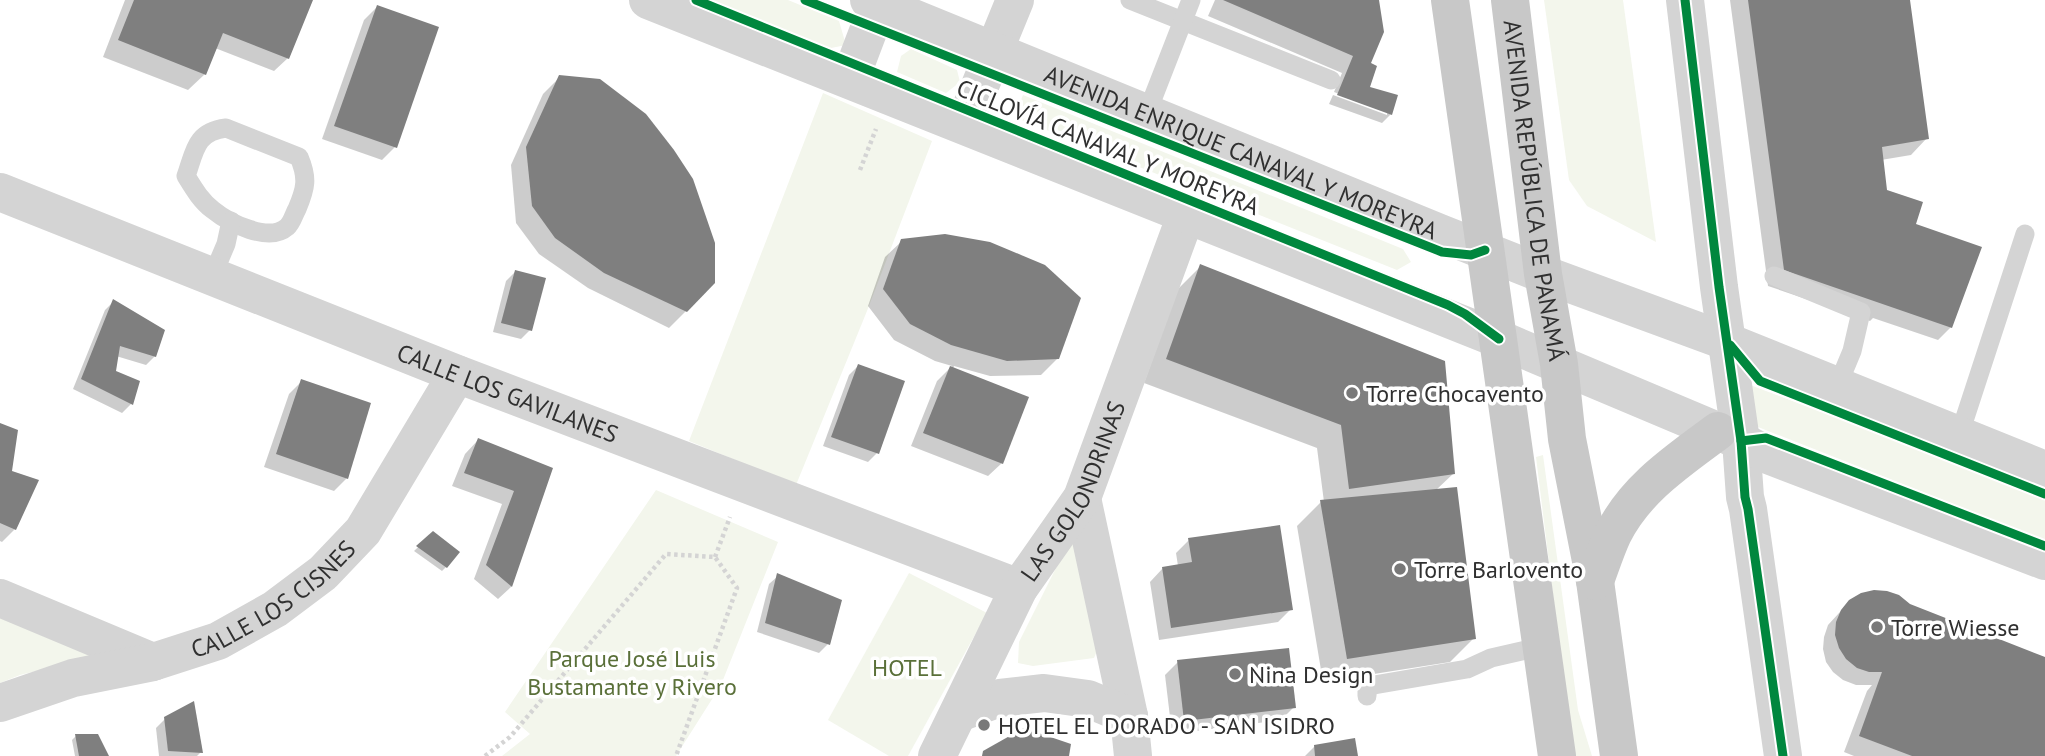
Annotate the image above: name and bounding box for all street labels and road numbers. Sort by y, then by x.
street label: AVENIDA REPÚBLICA DE PANAMÁ [1497,18,1574,363]
street label: AVENIDA ENRIQUE CANAVAL Y MOREYRA [1040,58,1442,246]
street label: CICLOVÍA CANAVAL Y MOREYRA [952,72,1264,222]
street label: CALLE LOS GAVILANES [393,336,623,449]
street label: LAS GOLONDRINAS [1013,397,1132,587]
street label: CALLE LOS CISNES [187,533,362,664]

